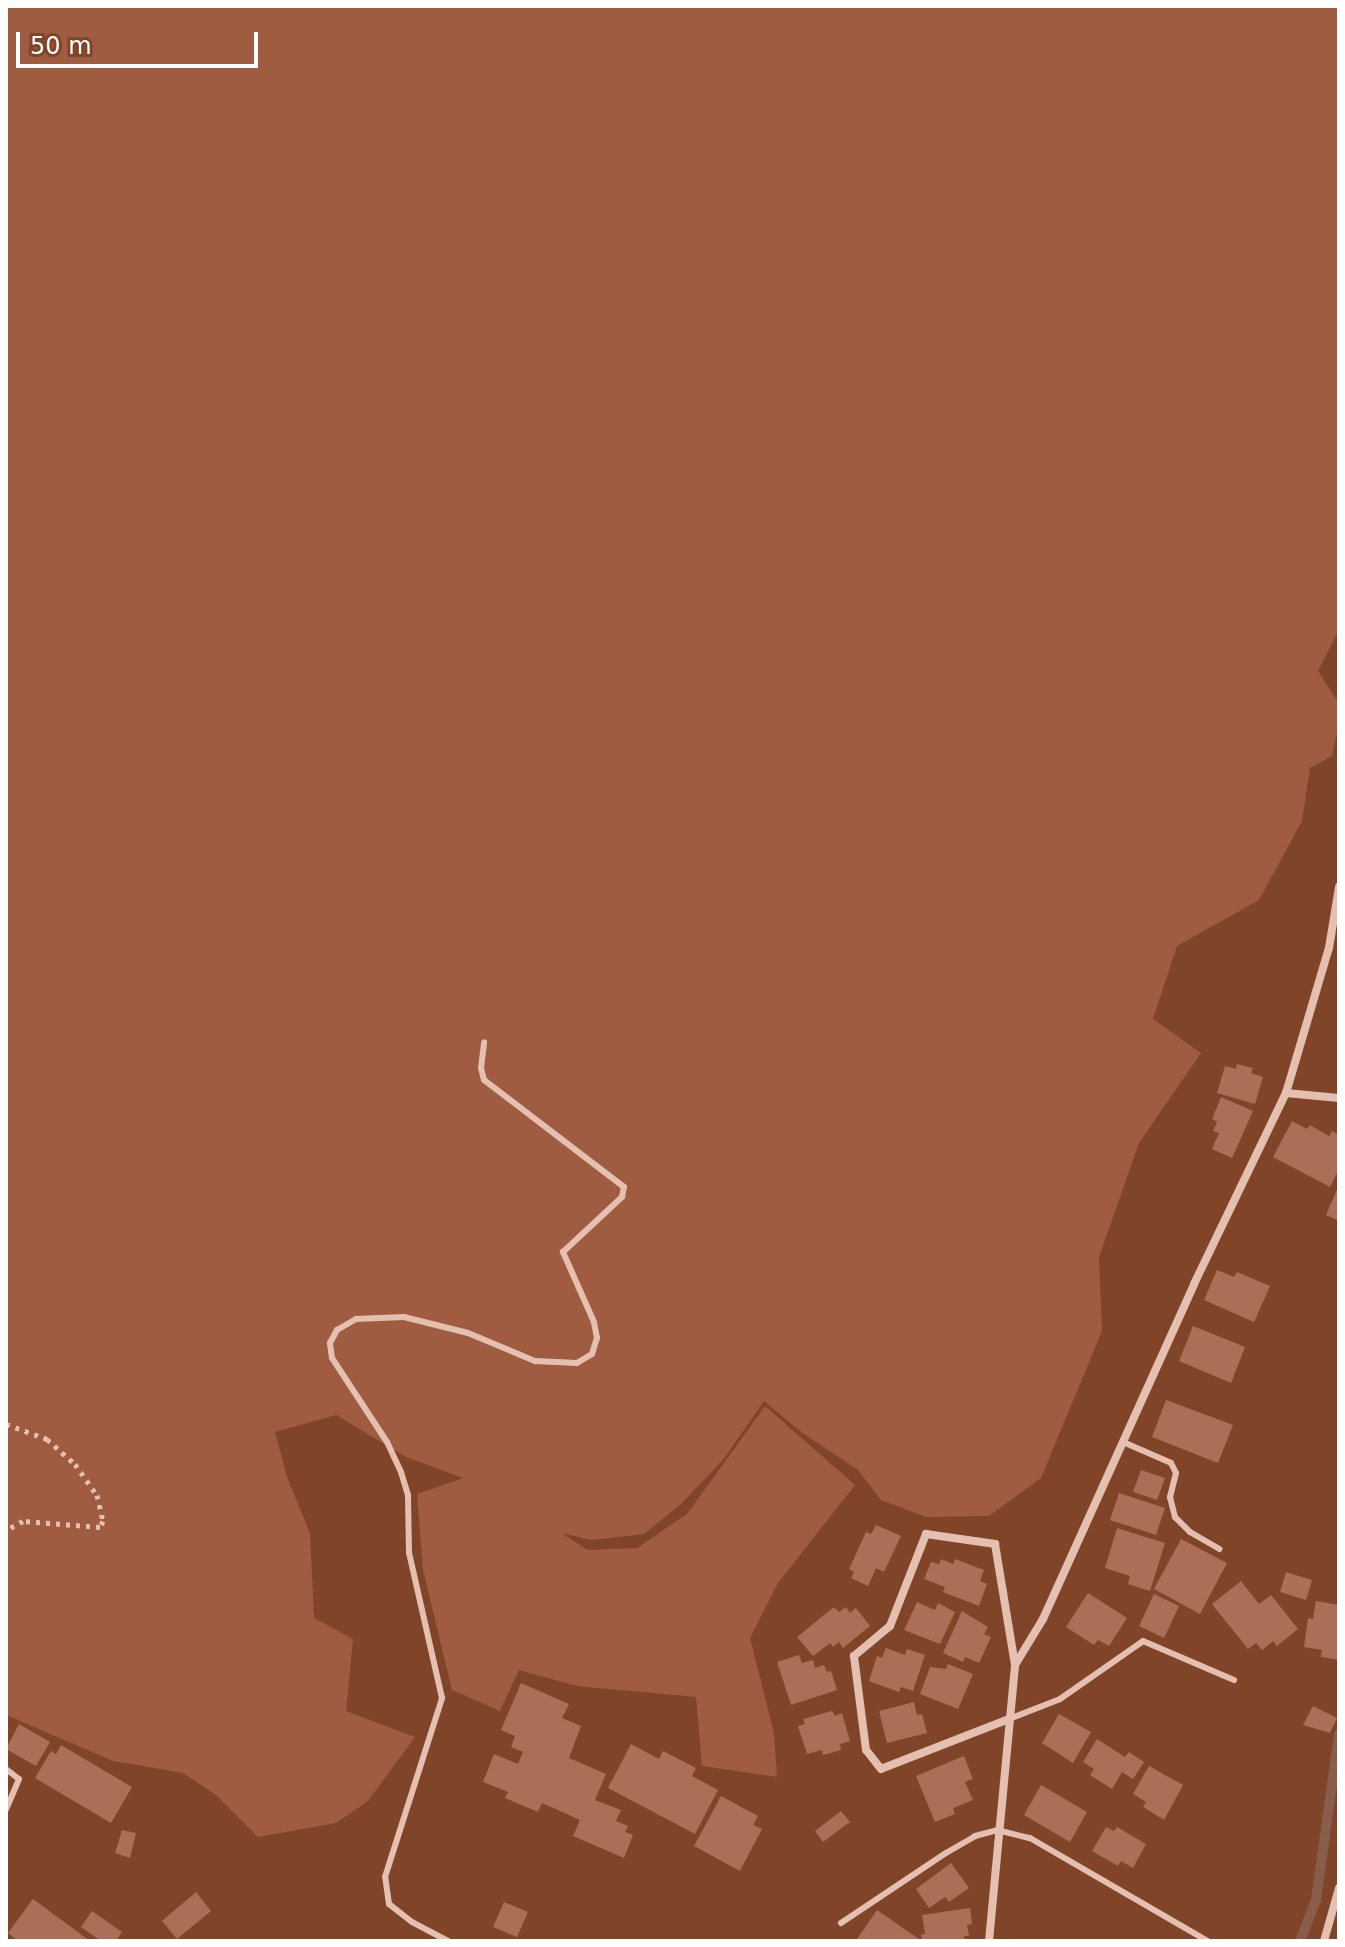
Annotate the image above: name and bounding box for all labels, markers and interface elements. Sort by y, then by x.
scale bar [20,16,262,66]
text: 50 m [30,32,92,60]

